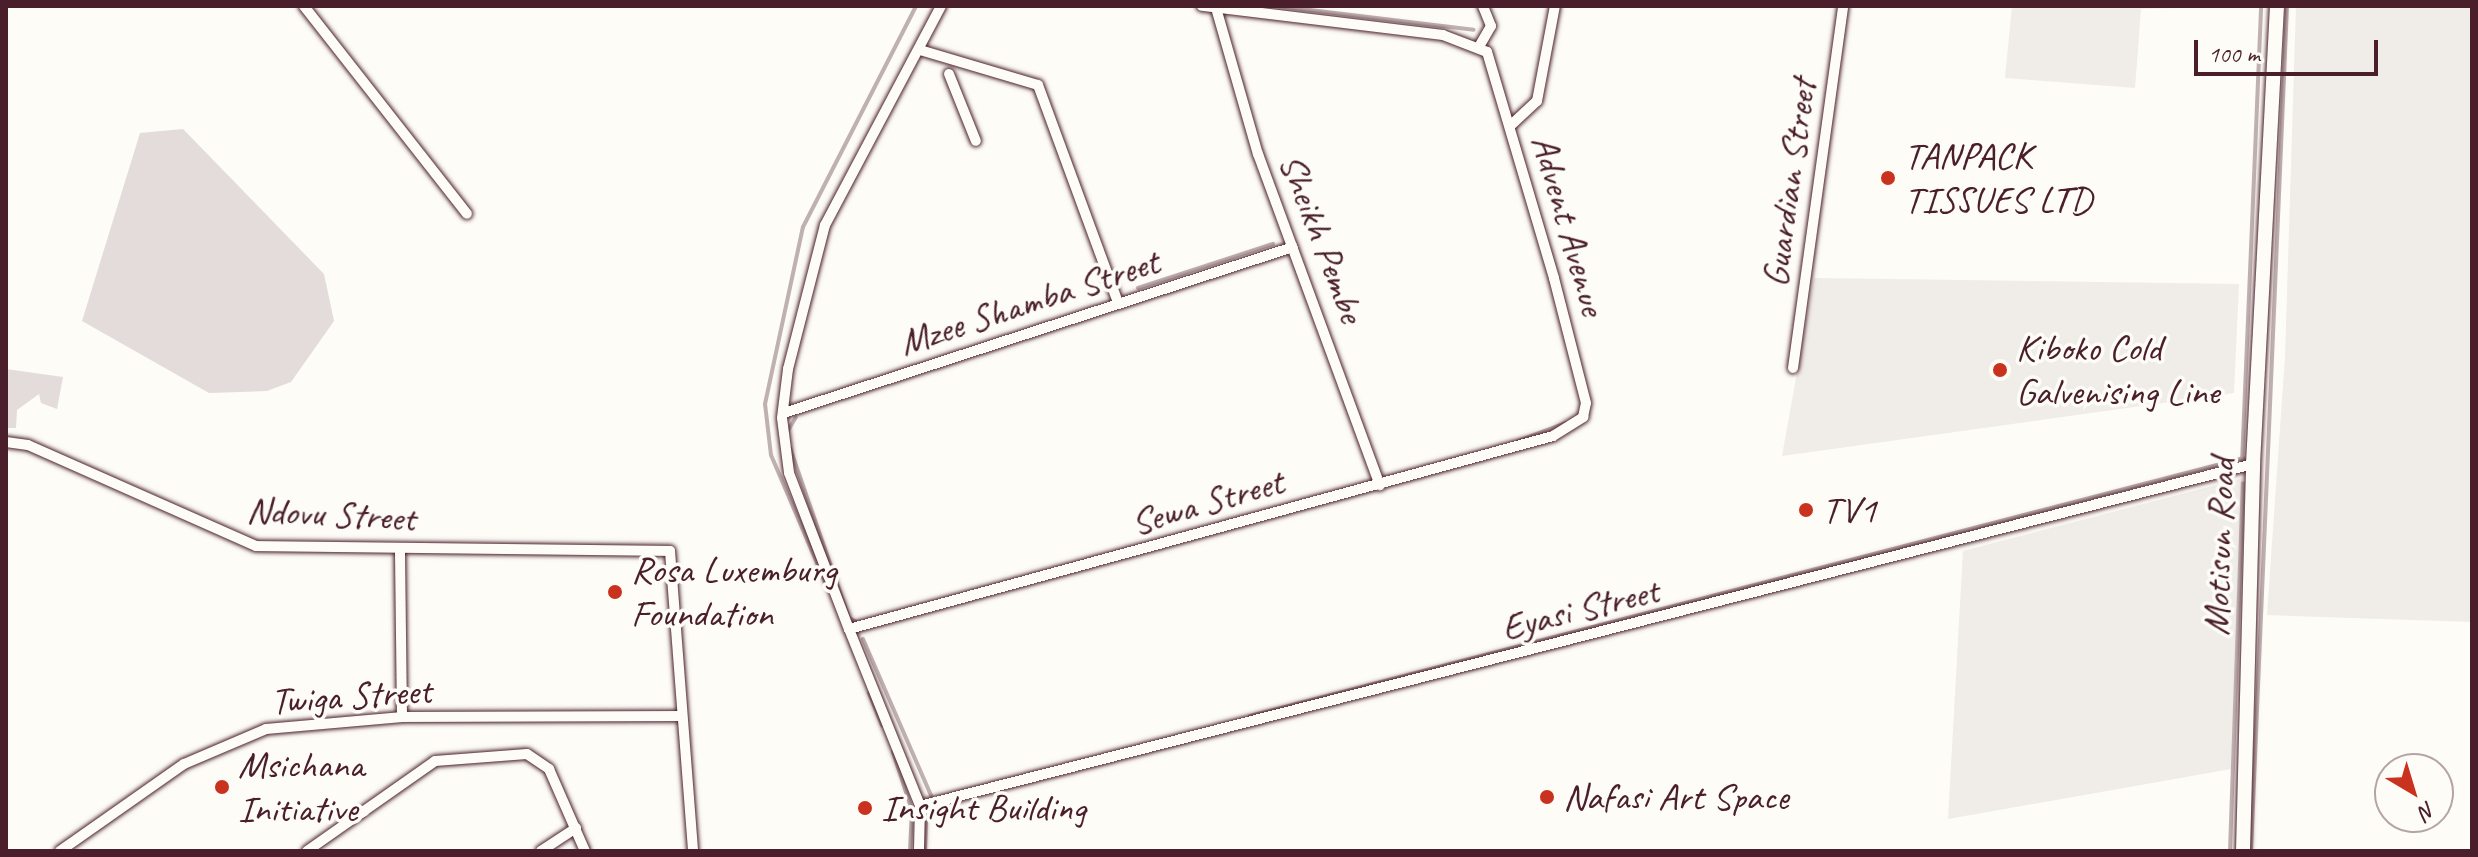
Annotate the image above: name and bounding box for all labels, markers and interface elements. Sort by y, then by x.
scale bar [2198,24,2382,74]
text: 100 m [2208,39,2260,69]
street label: Guardian Street [1752,76,1826,290]
street label: Advent Avenue [1522,130,1616,320]
place label: TANPACK TISSUES LTD [1904,133,2092,222]
street label: Sheikh Pembe [1269,148,1375,328]
marker: TANPACK TISSUES LTD [1879,169,1897,187]
street label: Mzee Shamba Street [892,238,1166,366]
place label: Kiboko Cold Galvenising Line [2016,325,2220,414]
marker: Kiboko Cold Galvenising Line [1991,361,2009,379]
street label: Sewa Street [1125,458,1289,546]
street label: Motisun Road [2193,458,2245,636]
street label: Ndovu Street [245,487,417,541]
place label: TV1 [1822,487,1876,533]
marker: TV1 [1797,501,1815,519]
place label: Rosa Luxemburg Foundation [631,547,837,636]
street label: Eyasi Street [1496,567,1664,651]
marker: Rosa Luxemburg Foundation [606,583,624,601]
street label: Twiga Street [269,668,433,724]
place label: Msichana Initiative [238,742,364,832]
north arrow [2374,753,2454,833]
place label: Nafasi Art Space [1563,774,1787,820]
marker: Msichana Initiative [213,778,231,796]
place label: Insight Building [881,785,1086,831]
marker: Nafasi Art Space [1538,788,1556,806]
text: N [2414,795,2442,826]
marker: Insight Building [856,799,874,817]

